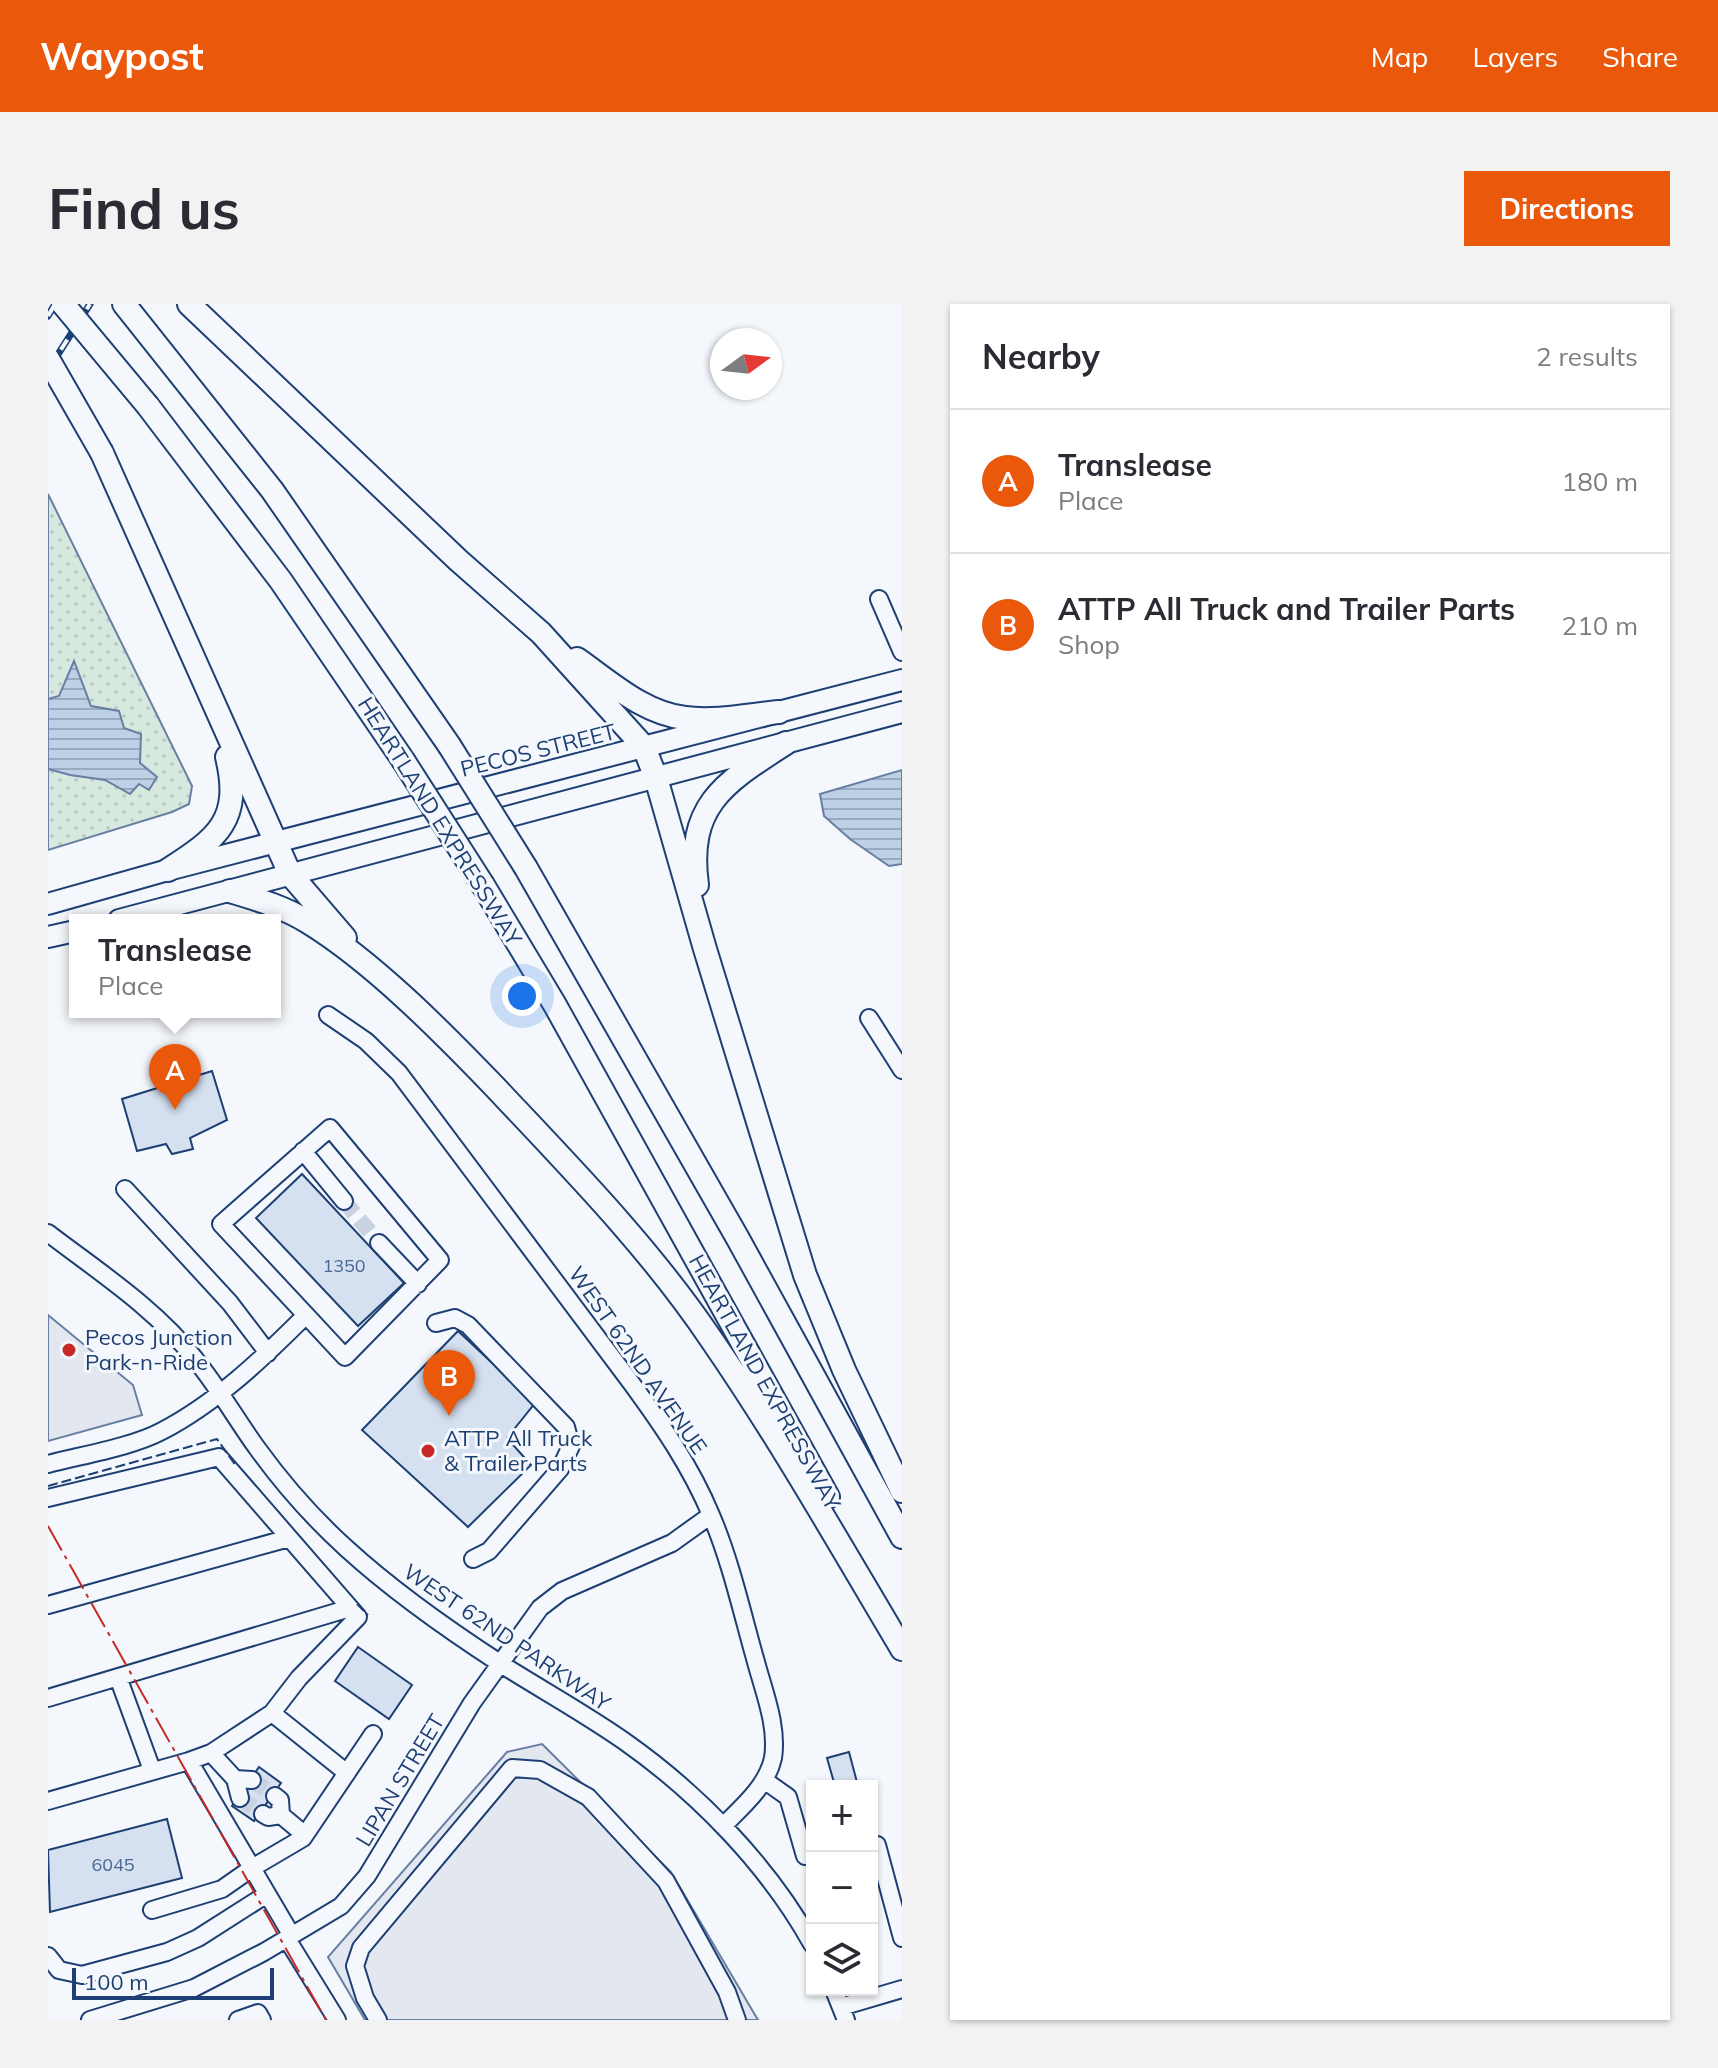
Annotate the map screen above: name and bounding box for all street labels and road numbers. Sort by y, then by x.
street label: HEARTLAND EXPRESSWAY [352,691,529,951]
street label: PECOS STREET [457,717,619,783]
street label: HEARTLAND EXPRESSWAY [683,1249,847,1515]
street label: WEST 62ND AVENUE [562,1261,714,1459]
street label: WEST 62ND PARKWAY [398,1557,616,1717]
street label: LIPAN STREET [349,1709,451,1851]

